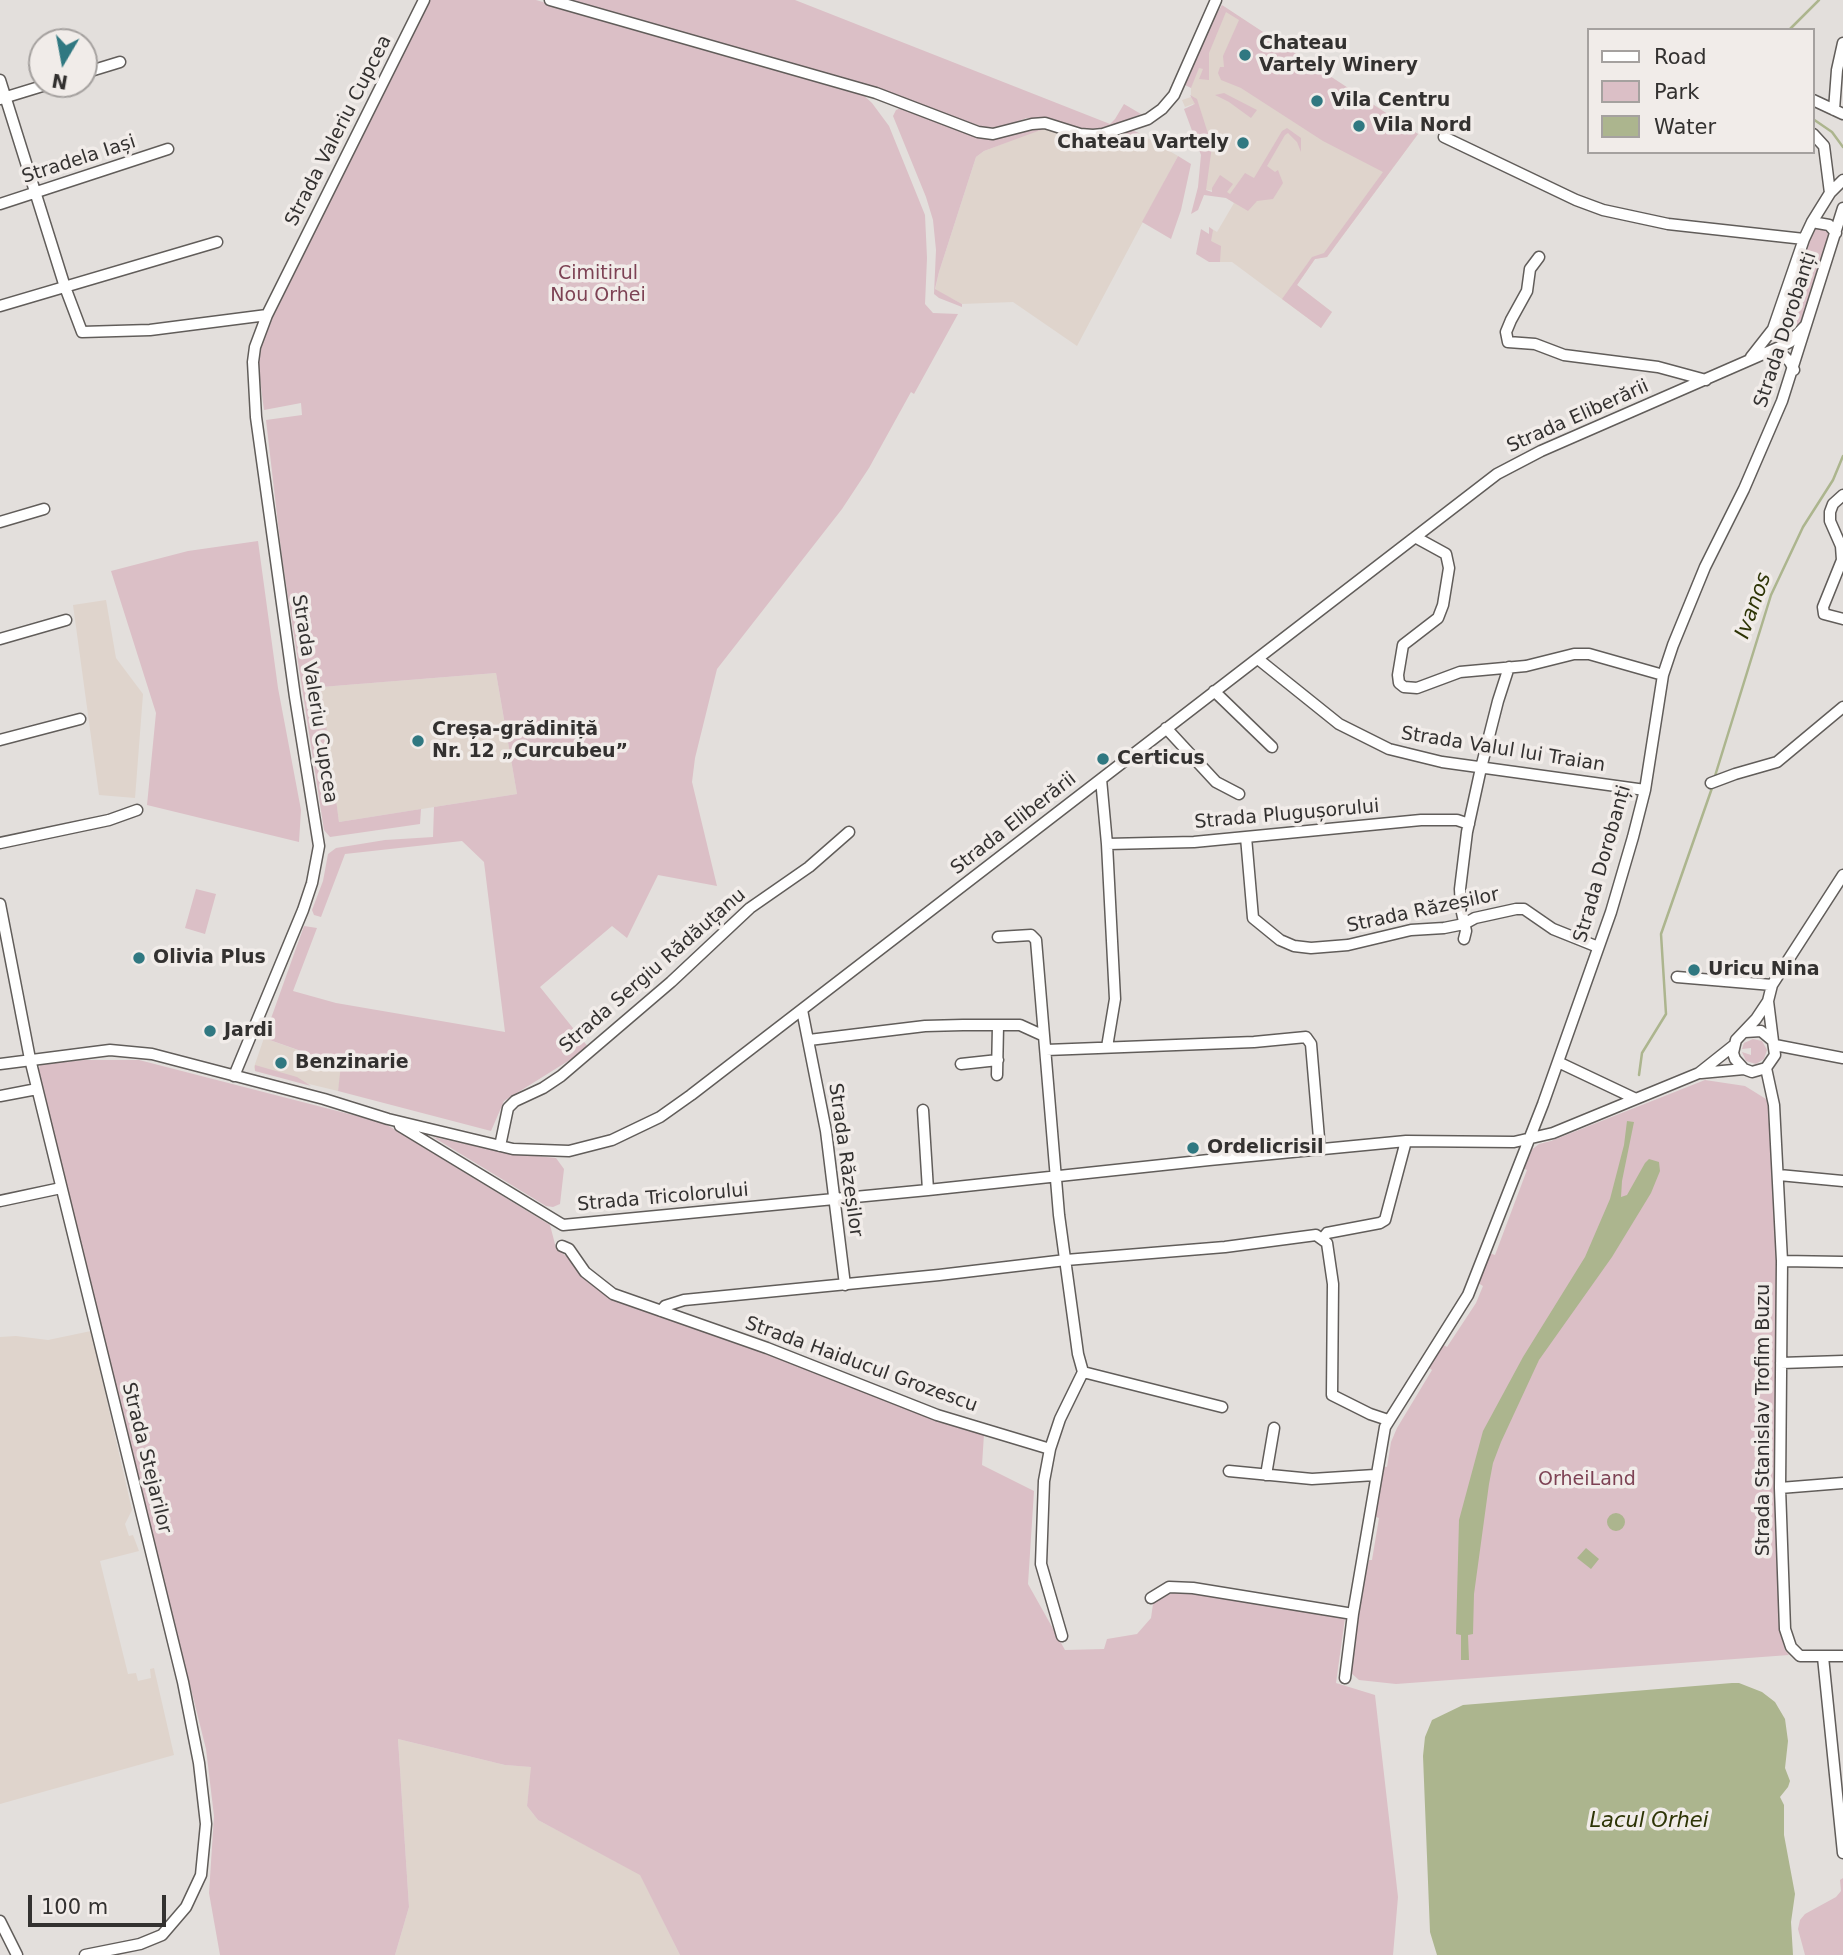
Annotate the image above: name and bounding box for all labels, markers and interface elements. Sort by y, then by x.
north arrow [28,28,98,98]
legend [1588,28,1815,154]
street label: Strada Valeriu Cupcea [281,32,397,230]
place label: Chateau Vartely Winery [1259,33,1418,77]
text: Road [1654,45,1707,69]
marker: Chateau Vartely Winery [1237,47,1253,63]
text: N [50,69,69,94]
text: Park [1654,80,1699,104]
place label: Vila Centru [1331,90,1450,112]
marker: Vila Centru [1309,93,1325,109]
place label: Vila Nord [1373,115,1472,137]
text: Water [1654,115,1716,139]
marker: Vila Nord [1351,118,1367,134]
street label: Stradela Iași [19,131,139,189]
place label: Chateau Vartely [1057,132,1229,154]
marker: Chateau Vartely [1235,135,1251,151]
street label: Strada Dorobanți [1750,249,1822,411]
park label: Cimitirul Nou Orhei [550,263,646,307]
street label: Strada Eliberării [1504,376,1652,458]
water label: Ivanos [1730,569,1778,643]
street label: Strada Valeriu Cupcea [286,593,342,805]
place label: Creșa-grădiniță Nr. 12 „Curcubeu” [432,719,628,763]
street label: Strada Valul lui Traian [1399,723,1607,777]
marker: Creșa-grădiniță Nr. 12 „Curcubeu” [410,733,426,749]
place label: Certicus [1117,748,1205,770]
marker: Certicus [1095,751,1111,767]
street label: Strada Eliberării [947,768,1081,880]
street label: Strada Dorobanți [1570,783,1636,945]
street label: Strada Plugușorului [1194,796,1380,834]
street label: Strada Sergiu Rădăuțanu [555,884,751,1058]
street label: Strada Răzeșilor [1345,884,1501,938]
place label: Olivia Plus [153,947,266,969]
marker: Olivia Plus [131,950,147,966]
place label: Uricu Nina [1708,959,1819,981]
marker: Uricu Nina [1686,962,1702,978]
place label: Jardi [224,1020,273,1042]
marker: Jardi [202,1023,218,1039]
place label: Benzinarie [295,1052,409,1074]
marker: Benzinarie [273,1055,289,1071]
street label: Strada Răzeșilor [823,1082,867,1238]
place label: Ordelicrisil [1207,1137,1324,1159]
marker: Ordelicrisil [1185,1140,1201,1156]
street label: Strada Tricolorului [576,1179,750,1217]
street label: Strada Stanislav Trofim Buzu [1753,1284,1775,1556]
street label: Strada Haiducul Grozescu [742,1312,980,1418]
street label: Strada Stejarilor [116,1380,176,1536]
park label: OrheiLand [1538,1469,1636,1491]
water label: Lacul Orhei [1589,1809,1709,1835]
scale bar [32,1882,170,1926]
text: 100 m [41,1895,108,1919]

